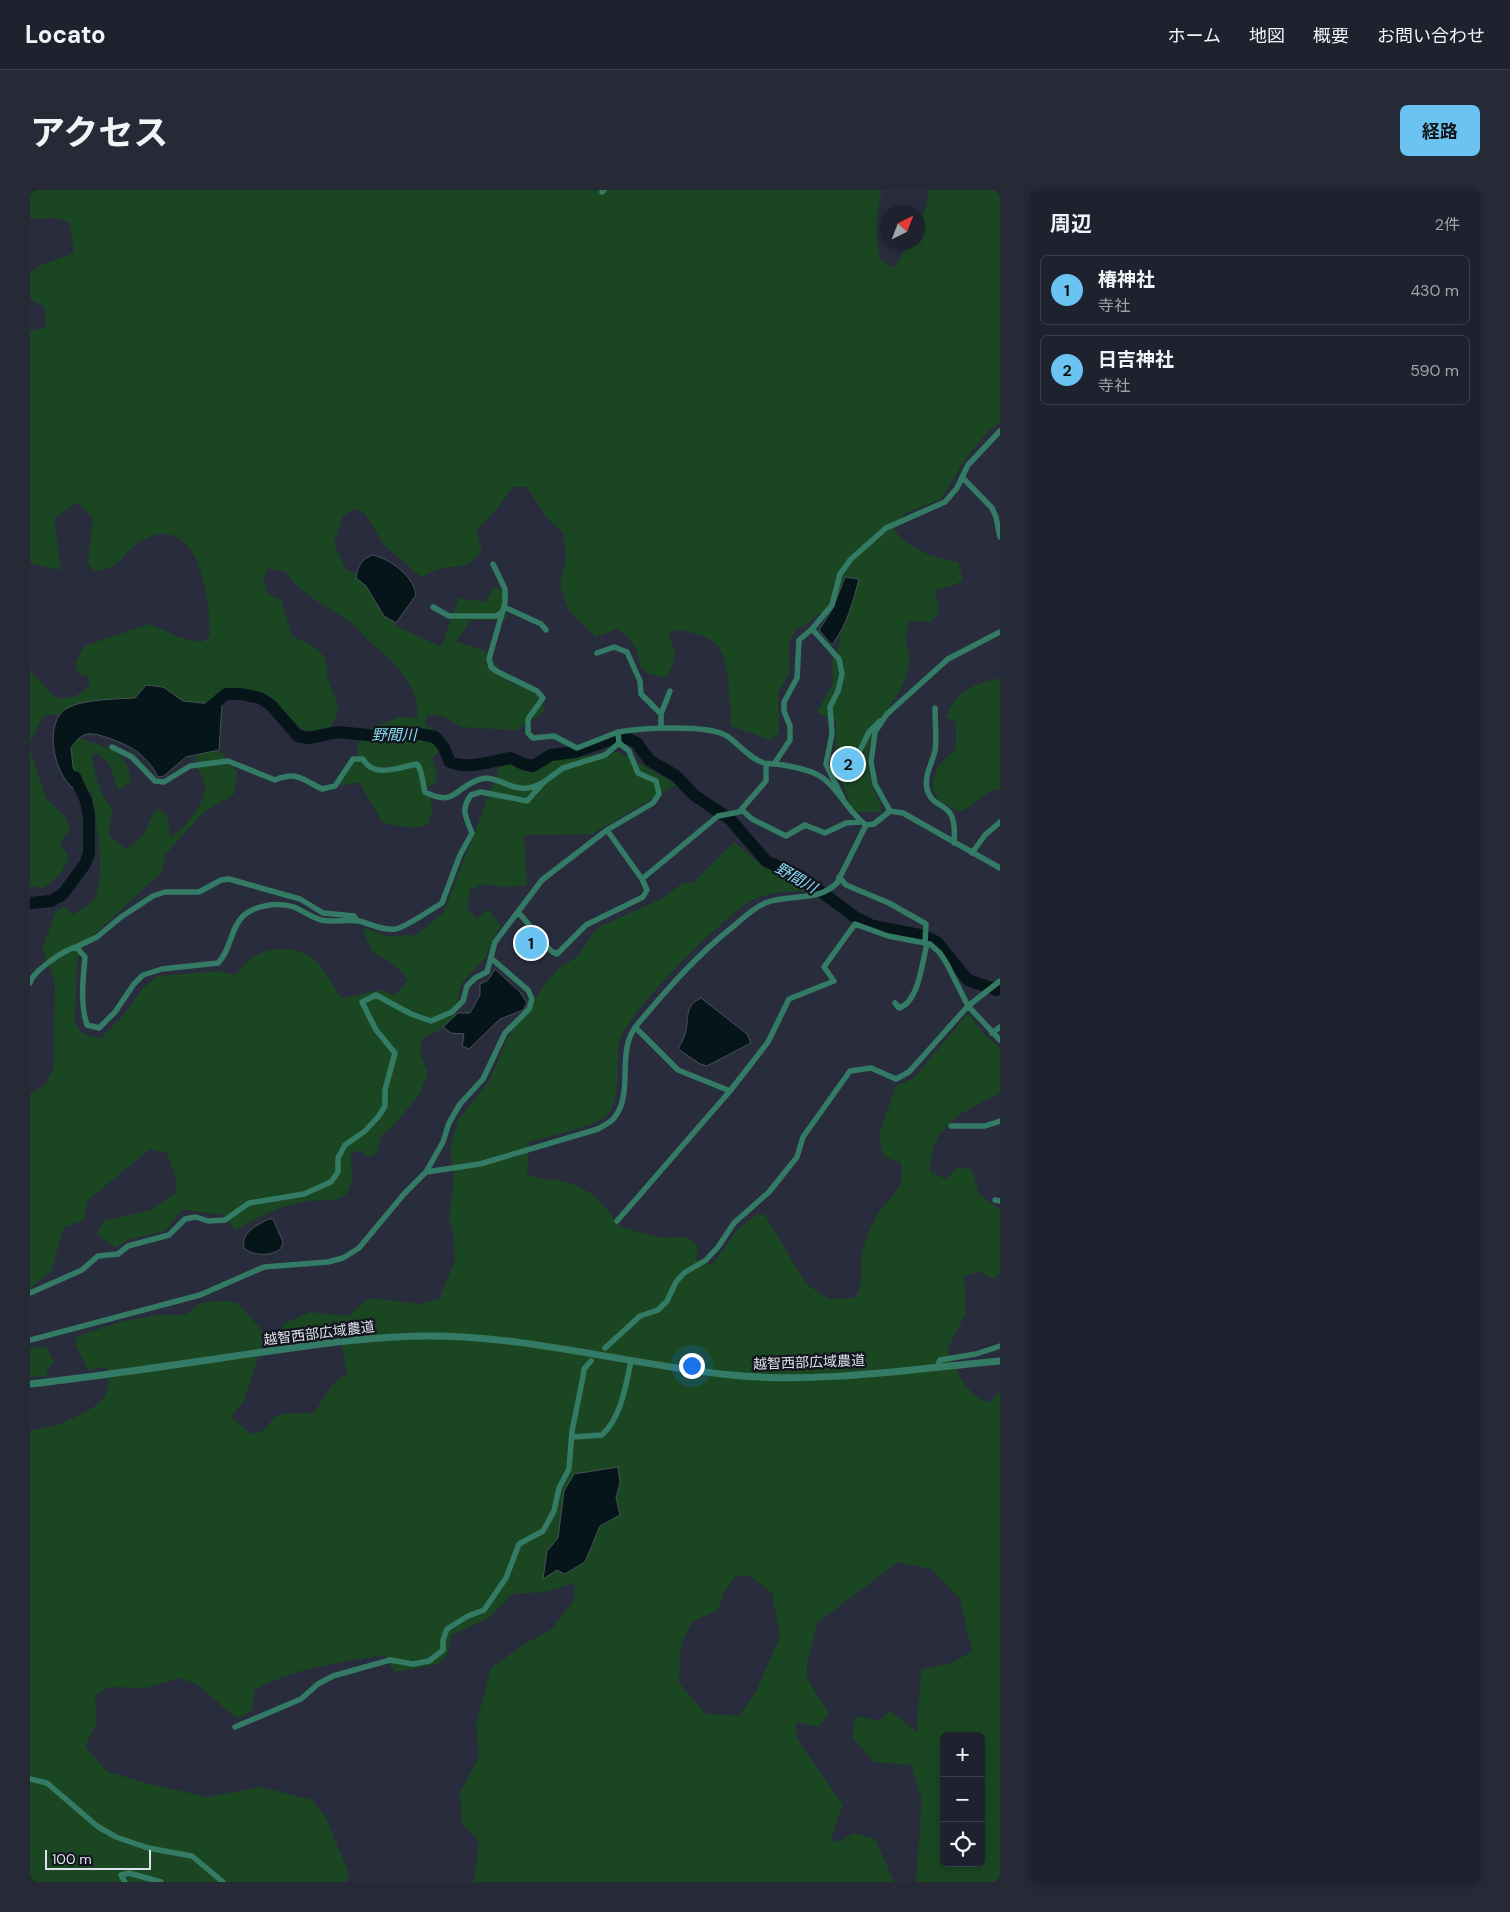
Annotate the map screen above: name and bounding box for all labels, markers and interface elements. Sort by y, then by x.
text: Locato [25,19,106,50]
text: ホーム [1168,24,1221,48]
text: 地図 [1249,24,1285,48]
text: 概要 [1313,24,1349,48]
text: お問い合わせ [1377,24,1485,48]
button: 経路 [1400,105,1480,156]
text: アクセス [30,110,168,156]
north arrow [880,205,925,250]
text: 周辺 [1050,210,1092,238]
text: 2件 [1435,214,1460,235]
text: 椿神社 [1098,267,1155,292]
text: 1 [1064,280,1070,301]
text: 430 m [1410,280,1459,301]
text: 寺社 [1098,295,1130,316]
text: 日吉神社 [1098,347,1174,372]
text: 2 [1062,360,1072,381]
text: 590 m [1410,360,1459,381]
text: 寺社 [1098,375,1130,396]
water label: 野間川 [371,725,418,745]
pin: 2 [832,745,864,783]
water label: 野間川 [772,858,822,899]
pin: 1 [515,924,547,962]
street label: 越智西部広域農道 [262,1317,376,1349]
street label: 越智西部広域農道 [753,1351,865,1373]
your location [679,1353,705,1379]
map controls [940,1732,985,1867]
button: + [940,1732,985,1777]
button: − [940,1777,985,1822]
button: locate [940,1822,985,1867]
scale bar [45,1847,151,1870]
text: 100 m [52,1850,92,1868]

